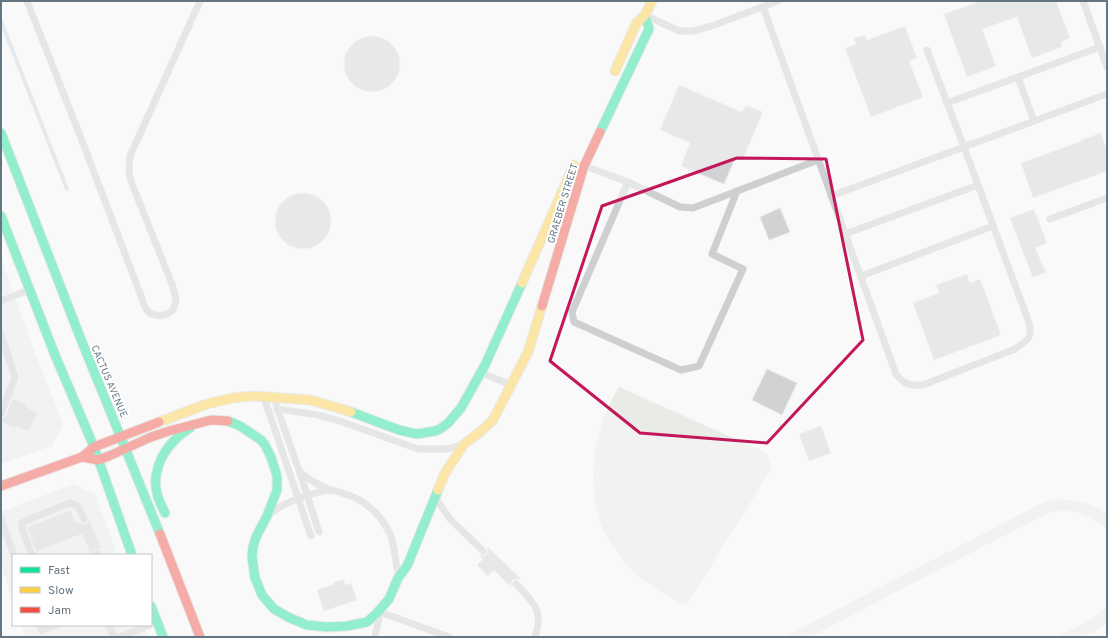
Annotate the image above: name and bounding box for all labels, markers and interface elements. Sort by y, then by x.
street label: GRAEBER STREET [545,162,582,245]
street label: CACTUS AVENUE [87,343,130,420]
legend [12,554,152,626]
text: Fast [48,563,70,579]
text: Slow [48,583,74,599]
text: Jam [48,603,71,619]

